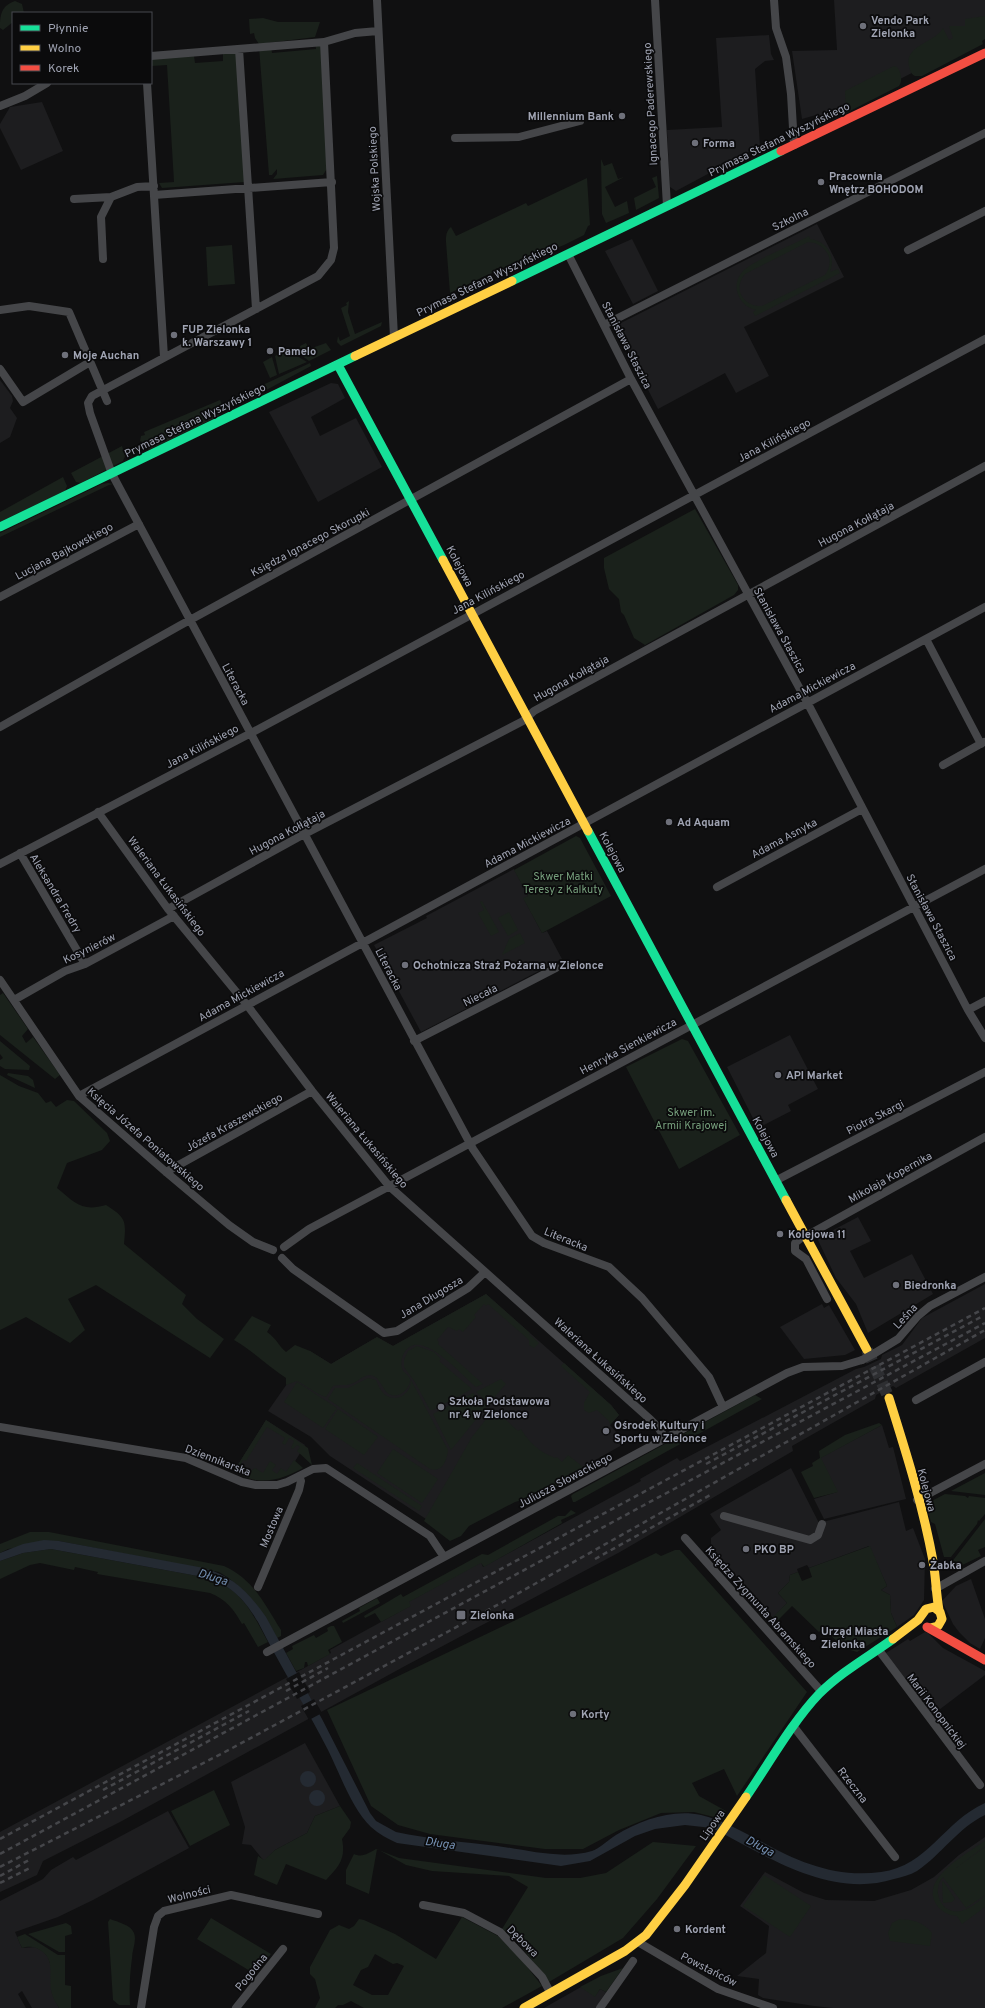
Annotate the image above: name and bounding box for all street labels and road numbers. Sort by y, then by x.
street label: Ignacego Paderewskiego [641,42,661,166]
street label: Prymasa Stefana Wyszyńskiego [706,100,852,180]
street label: Wojska Polskiego [366,126,384,212]
street label: Szkolna [770,205,811,235]
street label: Prymasa Stefana Wyszyńskiego [414,240,560,320]
street label: Stanisława Staszica [598,299,654,392]
street label: Prymasa Stefana Wyszyńskiego [122,381,268,461]
street label: Jana Kilińskiego [736,416,813,466]
street label: Hugona Kołłątaja [816,499,897,551]
street label: Księdza Ignacego Skorupki [249,506,372,580]
street label: Lucjana Bajkowskiego [13,520,116,584]
street label: Kolejowa [443,544,476,589]
street label: Jana Kilińskiego [450,568,527,618]
street label: Stanisława Staszica [750,585,809,676]
street label: Hugona Kołłątaja [531,652,612,705]
street label: Adama Mickiewicza [767,659,858,717]
street label: Literacka [218,661,252,708]
street label: Jana Kilińskiego [164,722,241,772]
street label: Hugona Kołłątaja [247,807,328,859]
street label: Adama Mickiewicza [482,814,573,872]
street label: Adama Asnyka [749,816,820,862]
street label: Kolejowa [596,830,629,875]
street label: Waleriana Łukasińskiego [124,834,208,939]
street label: Aleksandra Fredry [26,851,84,936]
street label: Stanisława Staszica [902,872,960,963]
street label: Kosynierów [61,930,118,968]
street label: Literacka [371,946,405,993]
street label: Adama Mickiewicza [196,966,287,1025]
street label: Niecała [461,981,500,1010]
street label: Henryka Sienkiewicza [578,1015,679,1078]
street label: Księcia Józefa Poniatowskiego [84,1085,207,1195]
street label: Józefa Kraszewskiego [184,1090,285,1155]
street label: Waleriana Łukasińskiego [322,1090,411,1192]
street label: Piotra Skargi [844,1097,907,1138]
street label: Kolejowa [749,1115,782,1160]
street label: Mikołaja Kopernika [846,1149,935,1207]
street label: Literacka [542,1225,590,1255]
street label: Jana Długosza [397,1273,466,1322]
street label: Leśna [891,1301,921,1332]
street label: Waleriana Łukasińskiego [551,1315,650,1407]
street label: Dziennikarska [183,1442,253,1480]
street label: Juliusza Słowackiego [516,1450,615,1512]
street label: Kolejowa [914,1467,939,1514]
street label: Mostowa [257,1504,287,1550]
street label: Księdza Zygmunta Abramskiego [702,1544,819,1671]
street label: Marii Konopnickiej [903,1671,969,1752]
street label: Rzeczna [834,1765,871,1807]
street label: Lipowa [697,1807,729,1844]
street label: Wolności [166,1883,212,1907]
street label: Dębowa [503,1923,541,1961]
street label: Powstańców [678,1950,739,1990]
street label: Pogodna [233,1951,271,1994]

